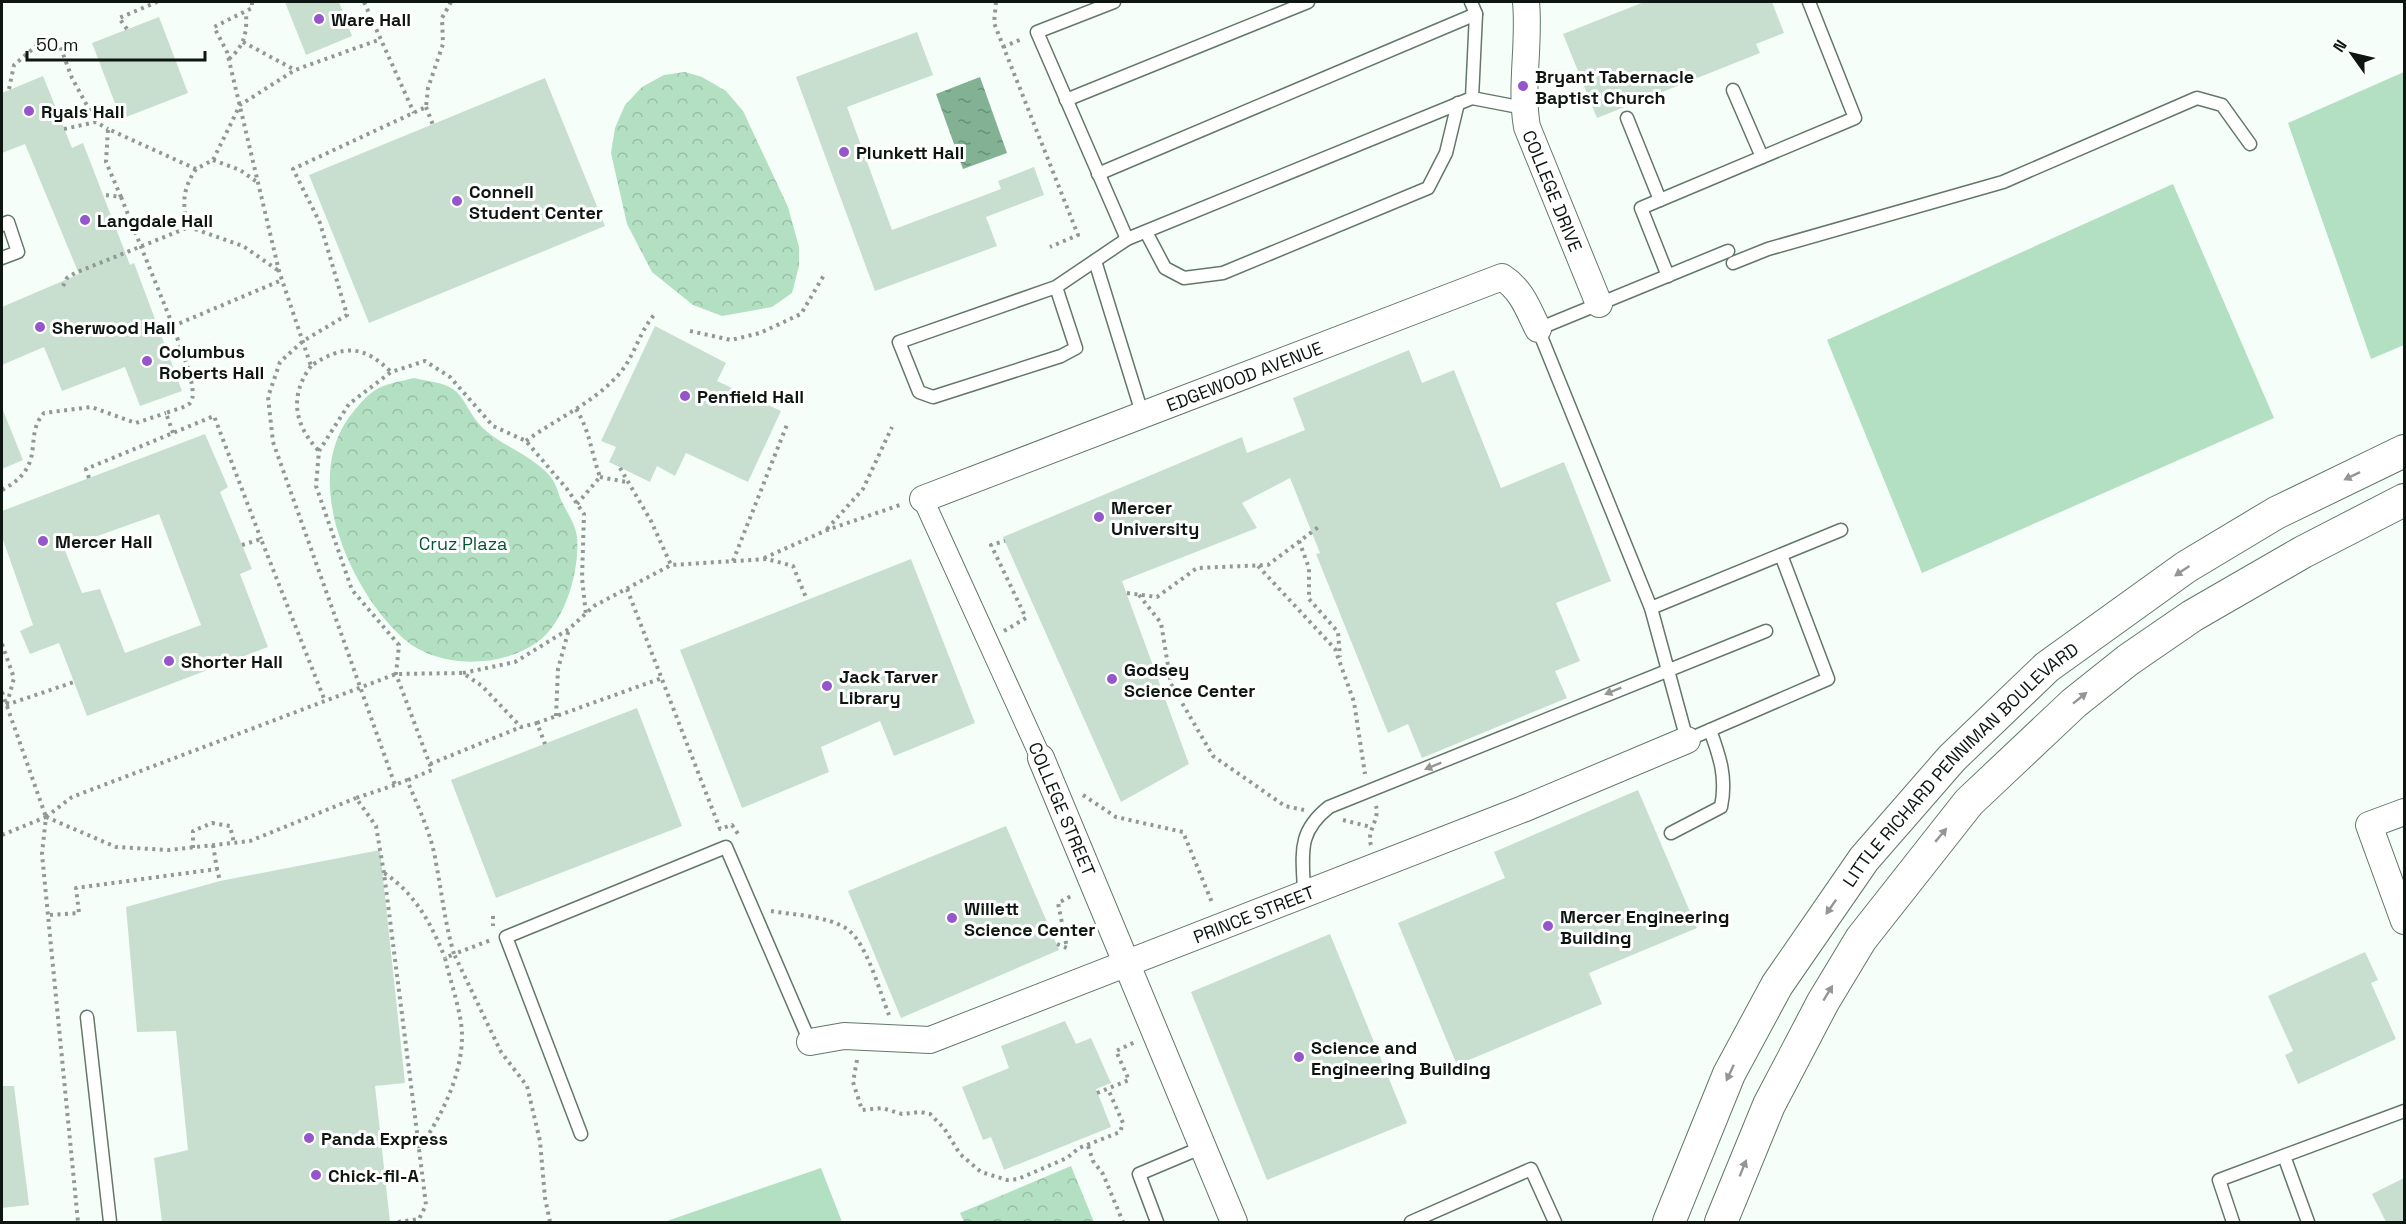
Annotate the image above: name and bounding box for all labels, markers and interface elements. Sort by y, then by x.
place label: Ware Hall [331,8,411,31]
marker: Ware Hall [312,12,326,26]
scale bar [27,24,206,62]
north arrow [2322,24,2382,84]
text: 50 m [36,33,78,56]
text: N [2328,36,2352,56]
place label: Bryant Tabernacle Baptist Church [1535,65,1694,109]
marker: Bryant Tabernacle Baptist Church [1516,79,1530,93]
place label: Ryals Hall [41,100,124,123]
marker: Ryals Hall [22,104,36,118]
street label: COLLEGE DRIVE [1518,127,1588,255]
place label: Plunkett Hall [856,141,964,164]
marker: Plunkett Hall [837,145,851,159]
place label: Connell Student Center [469,180,603,224]
marker: Connell Student Center [450,194,464,208]
place label: Langdale Hall [97,209,213,232]
marker: Langdale Hall [78,213,92,227]
place label: Sherwood Hall [52,316,175,339]
marker: Sherwood Hall [33,320,47,334]
street label: EDGEWOOD AVENUE [1163,335,1326,416]
place label: Columbus Roberts Hall [159,340,264,384]
marker: Columbus Roberts Hall [140,354,154,368]
place label: Penfield Hall [697,385,804,408]
marker: Penfield Hall [678,389,692,403]
one-way arrow [2343,471,2361,481]
place label: Mercer University [1111,496,1199,540]
marker: Mercer University [1092,510,1106,524]
place label: Mercer Hall [55,530,153,553]
park label: Cruz Plaza [419,532,507,555]
marker: Mercer Hall [36,534,50,548]
one-way arrow [2173,565,2190,576]
street label: LITTLE RICHARD PENNIMAN BOULEVARD [1837,637,2083,891]
place label: Shorter Hall [181,650,283,673]
marker: Shorter Hall [162,654,176,668]
place label: Godsey Science Center [1124,658,1255,702]
place label: Jack Tarver Library [839,665,938,709]
marker: Godsey Science Center [1105,672,1119,686]
marker: Jack Tarver Library [820,679,834,693]
one-way arrow [1604,686,1622,696]
one-way arrow [2072,692,2088,705]
street label: COLLEGE STREET [1023,739,1101,880]
one-way arrow [1424,762,1442,771]
one-way arrow [1935,827,1948,843]
street label: PRINCE STREET [1190,880,1318,948]
place label: Willett Science Center [964,897,1095,941]
one-way arrow [1825,898,1837,914]
place label: Mercer Engineering Building [1560,905,1729,949]
marker: Willett Science Center [945,911,959,925]
marker: Mercer Engineering Building [1541,919,1555,933]
one-way arrow [1822,985,1833,1001]
place label: Science and Engineering Building [1311,1036,1491,1080]
marker: Science and Engineering Building [1292,1050,1306,1064]
one-way arrow [1725,1064,1735,1082]
place label: Panda Express [321,1127,448,1150]
marker: Panda Express [302,1131,316,1145]
one-way arrow [1738,1159,1748,1177]
place label: Chick-fil-A [328,1164,419,1187]
marker: Chick-fil-A [309,1168,323,1182]

